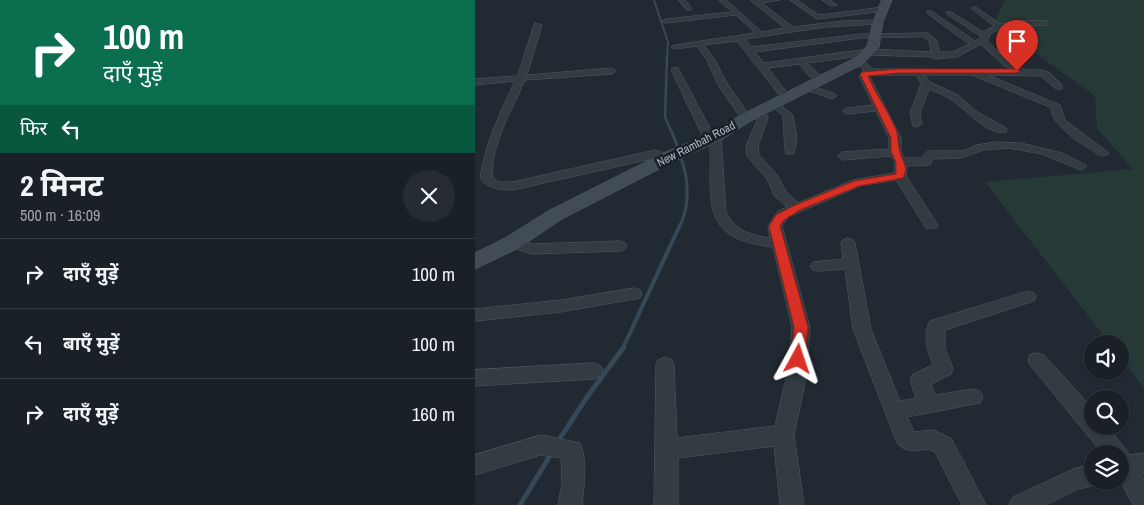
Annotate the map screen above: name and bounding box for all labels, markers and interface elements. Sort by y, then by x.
text: 100 m [103,13,184,60]
icon: right [20,20,85,85]
pin [996,20,1038,71]
icon: arrive [1003,27,1031,55]
text: दाएँ मुड़ें [103,58,163,88]
text: फिर [20,115,47,141]
icon: left [57,115,85,143]
street label: New Rambah Road [654,117,738,171]
text: 2 मिनट [20,165,104,205]
button: close [403,170,455,222]
text: 500 m · 16:09 [20,204,100,226]
icon: right [20,260,48,288]
text: दाएँ मुड़ें [63,260,118,286]
text: 100 m [412,261,455,287]
icon: left [20,330,48,358]
text: बाएँ मुड़ें [63,330,119,356]
text: 100 m [412,331,455,357]
position arrow [771,332,823,384]
map controls [1084,335,1129,490]
button: sound [1084,335,1129,380]
button: search [1084,390,1129,435]
icon: right [20,400,48,428]
text: दाएँ मुड़ें [63,400,118,426]
text: 160 m [412,401,455,427]
button: layers [1084,445,1129,490]

